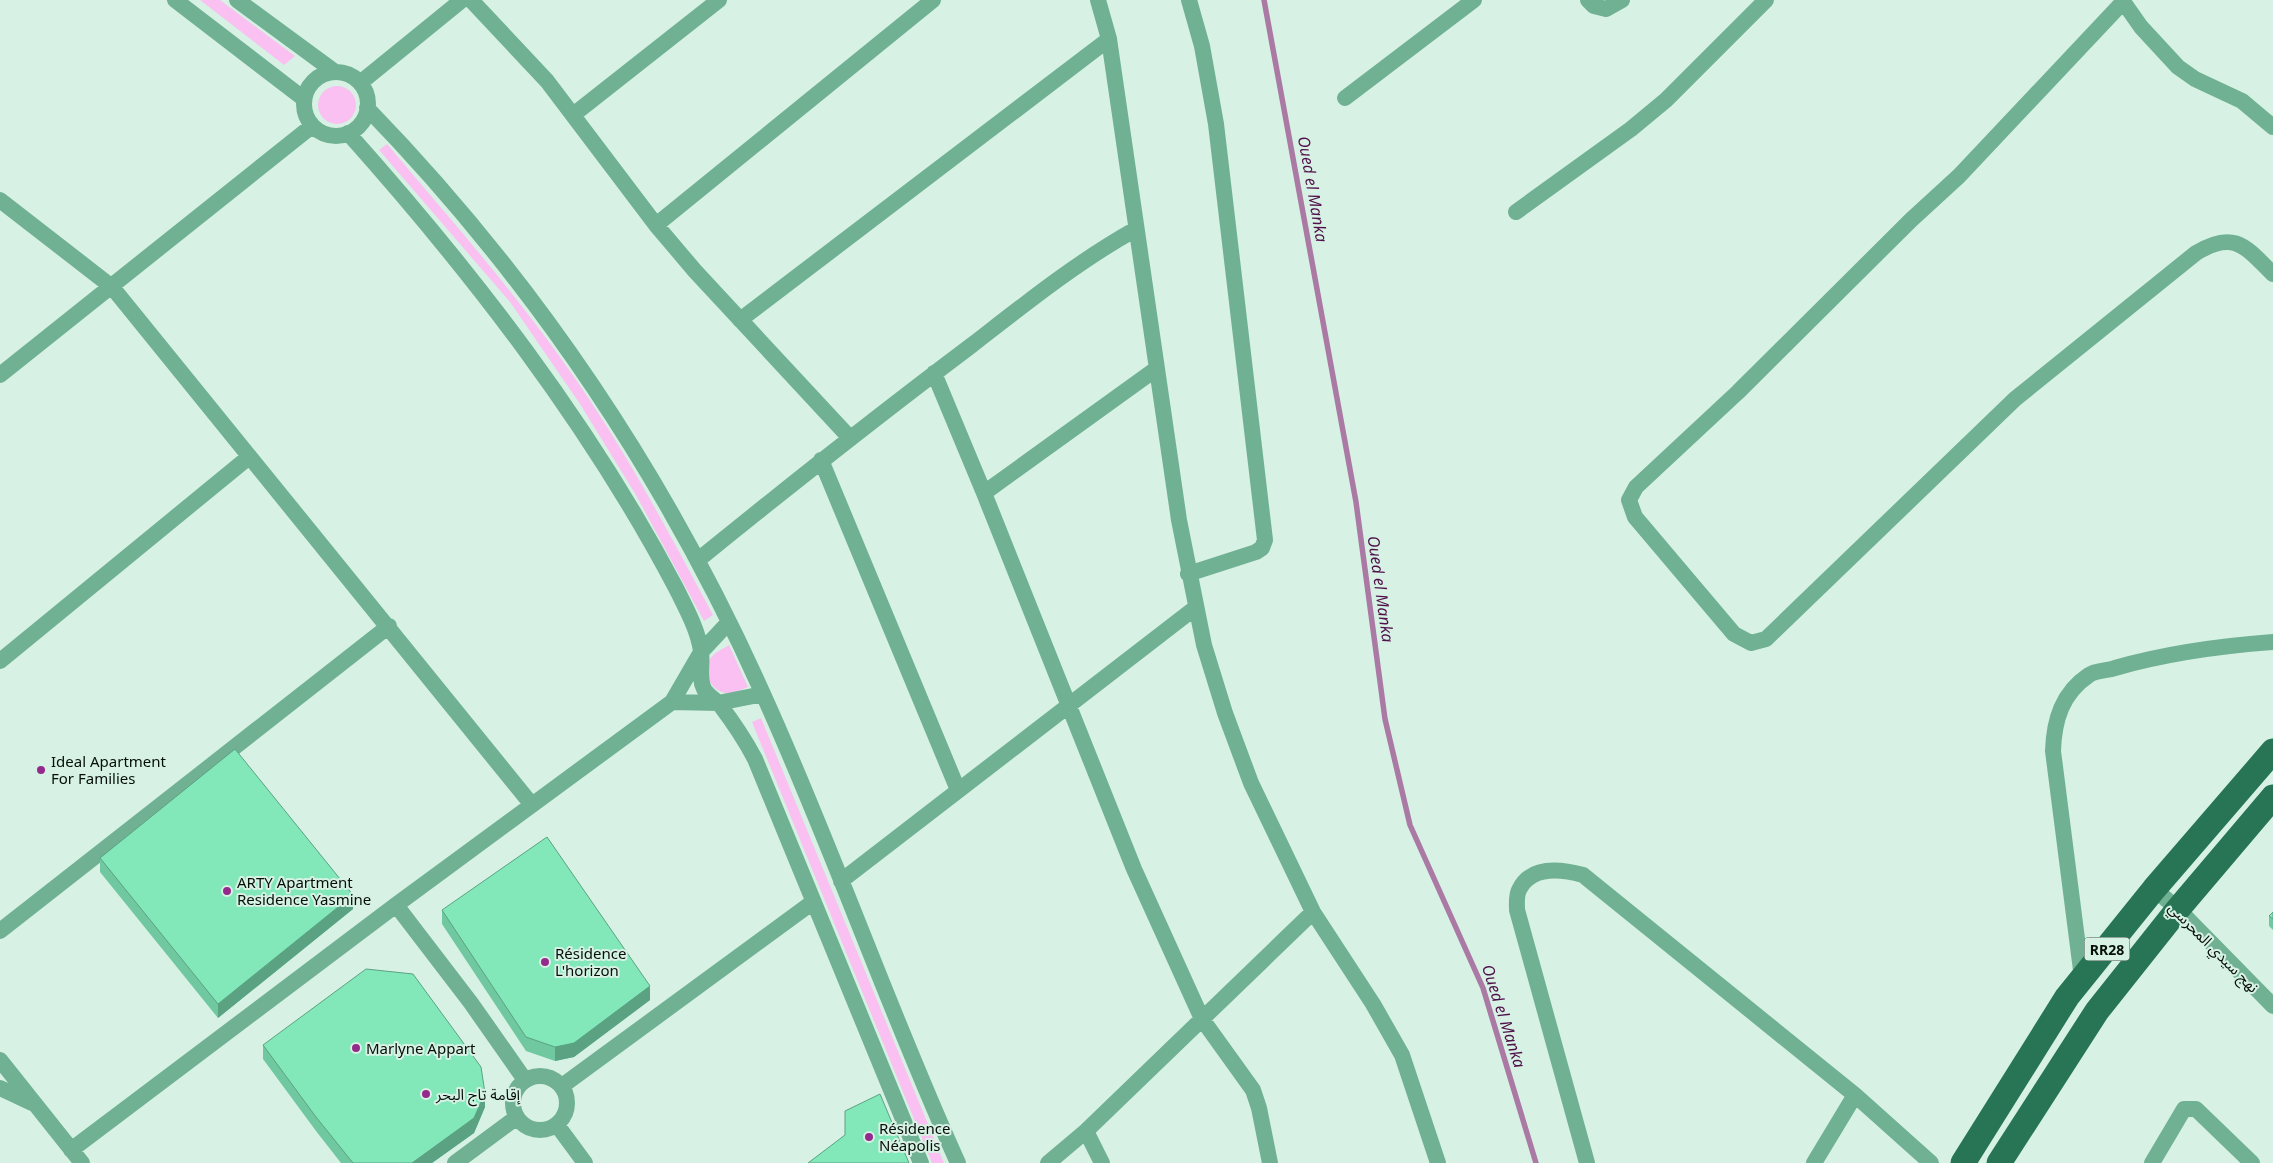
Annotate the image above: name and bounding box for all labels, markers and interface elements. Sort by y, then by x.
water label: Oued el Manka [1293,134,1333,244]
water label: Oued el Manka [1363,534,1399,644]
place label: Ideal Apartment For Families [51,751,167,788]
marker: Ideal Apartment For Families [35,764,47,776]
place label: ARTY Apartment Residence Yasmine [237,872,371,909]
marker: ARTY Apartment Residence Yasmine [221,885,233,897]
street label: نهج سيدي المحرسي [2162,898,2263,999]
road number: RR28 [2084,938,2130,961]
place label: Résidence L'horizon [555,943,626,980]
marker: Résidence L'horizon [539,956,551,968]
water label: Oued el Manka [1477,962,1531,1070]
place label: Marlyne Appart [366,1038,476,1058]
marker: Marlyne Appart [350,1042,362,1054]
place label: إقامة تاج البحر [435,1084,521,1107]
marker: إقامة تاج البحر [420,1088,432,1100]
place label: Résidence Néapolis [879,1118,950,1155]
marker: Résidence Néapolis [863,1131,875,1143]

